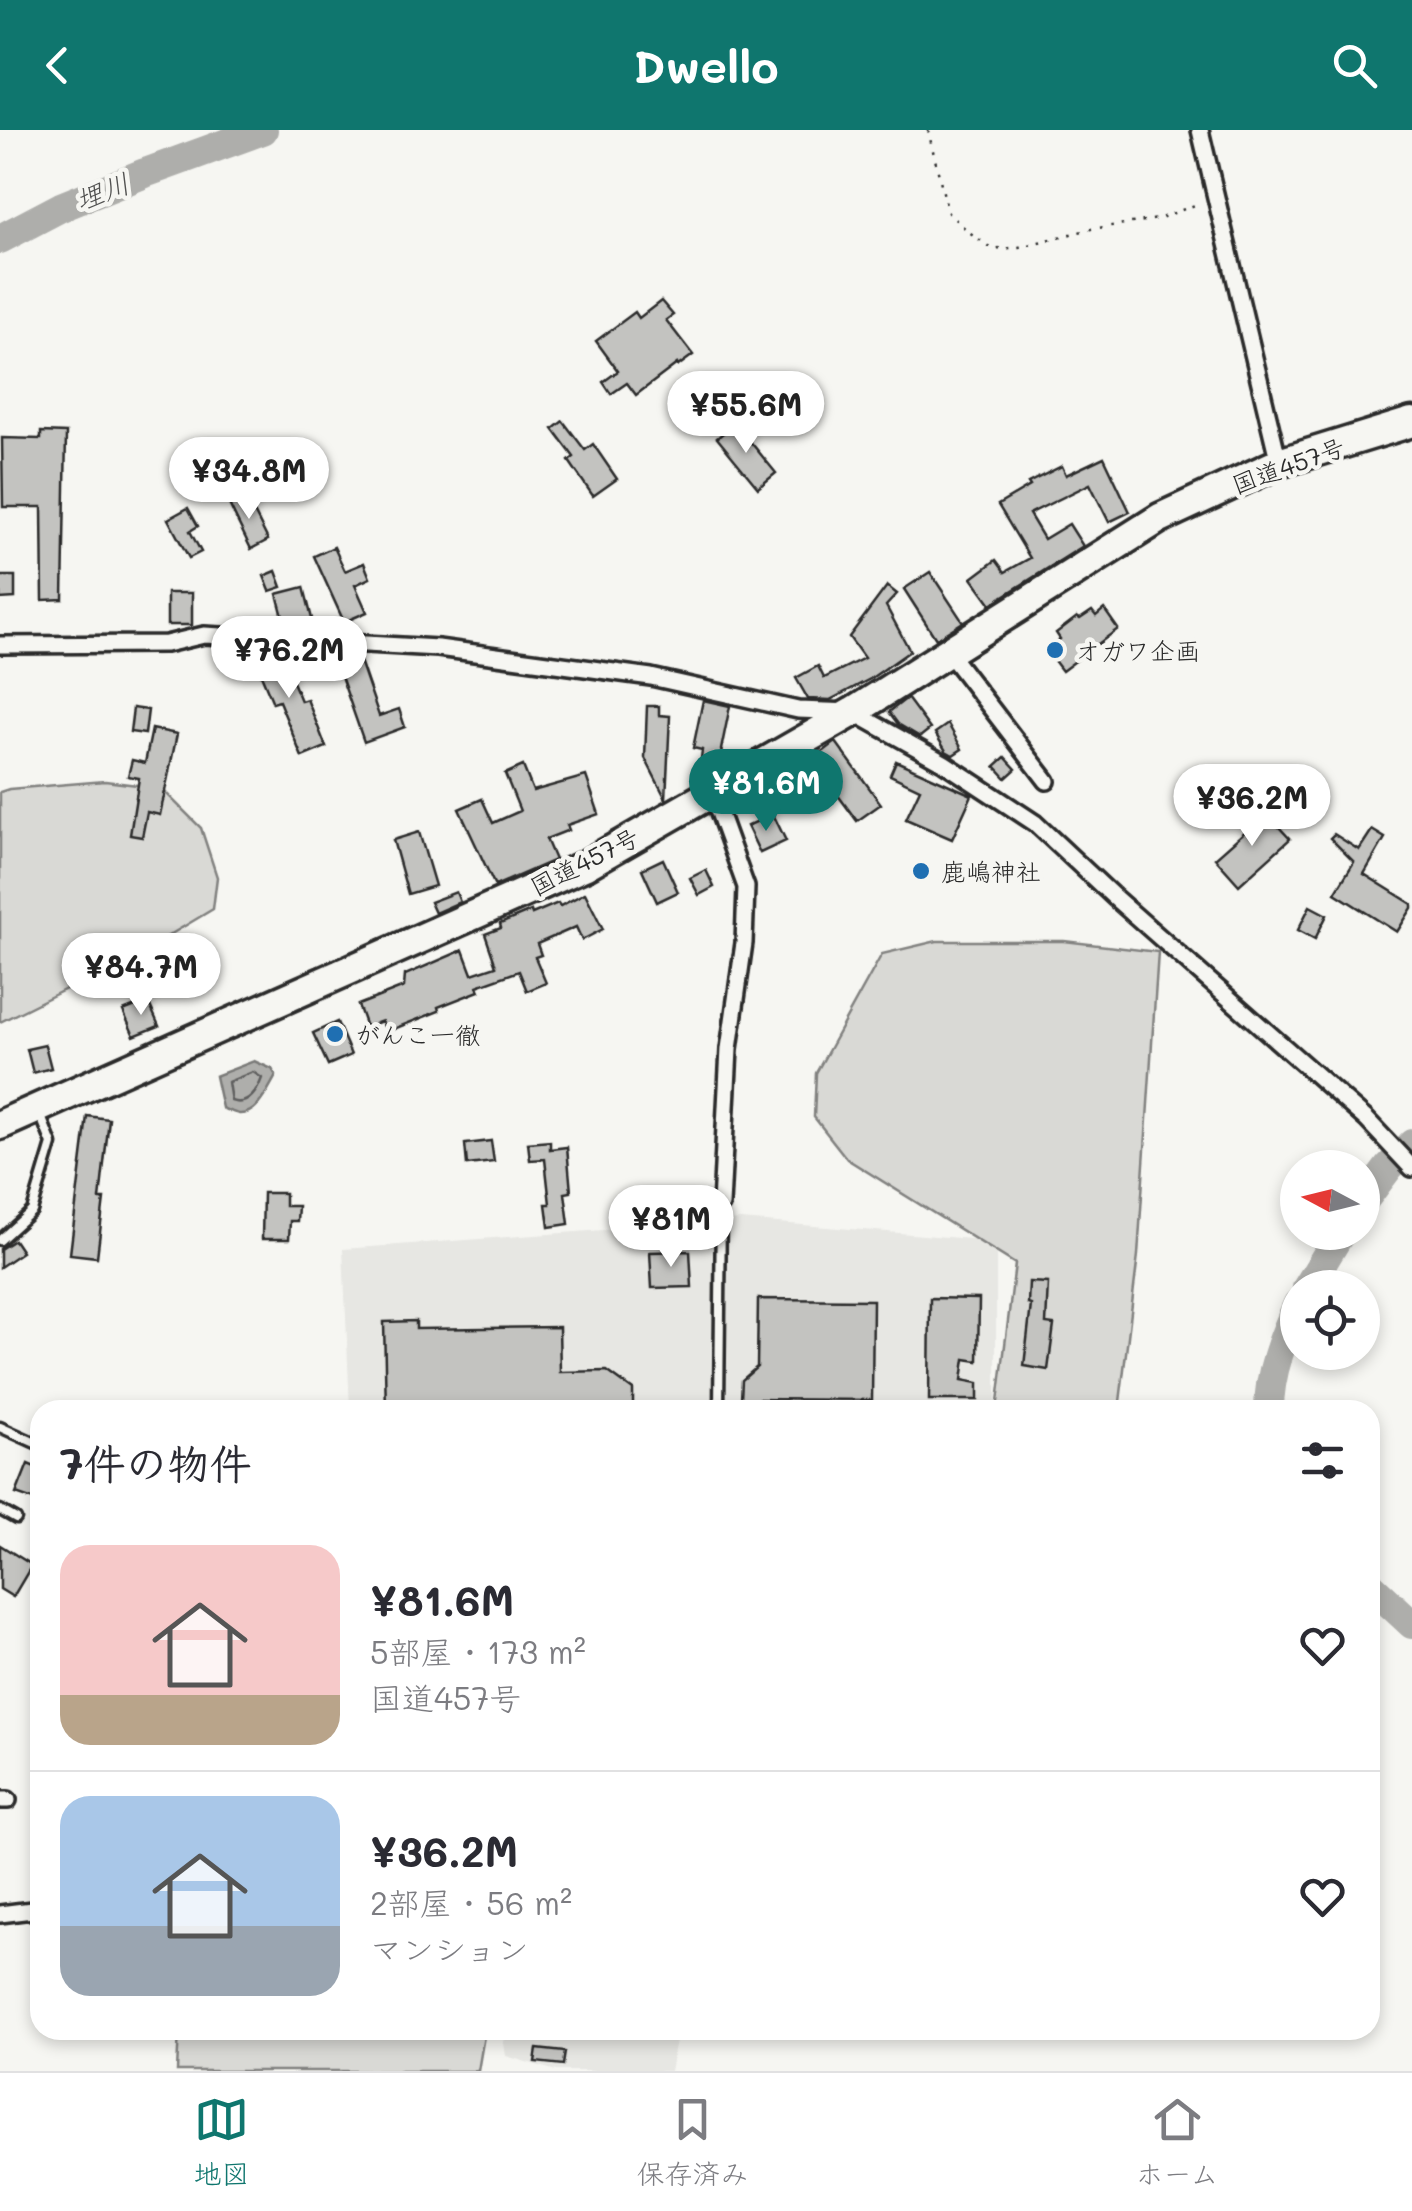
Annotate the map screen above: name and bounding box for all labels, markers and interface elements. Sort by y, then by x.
text: Dwello [633,36,779,94]
icon: back [30,38,85,93]
icon: search [1327,38,1382,93]
water label: 埋川 [69,164,135,218]
pin: ¥55.6M [665,371,827,456]
text: ¥55.6M [689,382,803,424]
street label: 国道457号 [1227,430,1349,500]
pin: ¥34.8M [168,437,330,522]
text: ¥34.8M [191,448,307,490]
pin: ¥76.2M [208,616,370,701]
text: ¥76.2M [233,627,345,669]
place label: オガワ企画 [1075,634,1200,666]
marker: オガワ企画 [1044,639,1066,661]
pin: ¥81.6M [685,749,847,834]
text: ¥81.6M [711,760,821,802]
pin: ¥36.2M [1171,764,1333,849]
text: ¥36.2M [1195,775,1309,817]
street label: 国道457号 [524,820,644,902]
place label: 鹿嶋神社 [941,855,1041,887]
marker: 鹿嶋神社 [910,860,932,882]
pin: ¥84.7M [60,933,222,1018]
text: ¥84.7M [84,944,198,986]
place label: がんこ一徹 [355,1018,480,1050]
marker: がんこ一徹 [324,1023,346,1045]
north arrow [1280,1150,1380,1250]
map controls [1280,1150,1380,1370]
pin: ¥81M [612,1185,730,1270]
text: ¥81M [631,1196,711,1238]
button: locate [1280,1270,1380,1370]
icon: filters [1295,1433,1350,1488]
text: 7件の物件 [60,1435,251,1490]
text: ¥81.6M [370,1572,514,1627]
icon: home [140,1585,260,1705]
icon: heart [1295,1618,1350,1673]
text: 5部屋 · 173 m² [370,1630,586,1672]
text: 国道457号 [370,1676,521,1718]
text: ¥36.2M [370,1823,519,1878]
icon: home [140,1836,260,1956]
icon: heart [1295,1869,1350,1924]
text: 2部屋 · 56 m² [370,1881,572,1923]
text: マンション [370,1927,529,1969]
tab: 地図 [194,2092,250,2192]
tab: 保存済み [637,2092,749,2192]
tab: ホーム [1136,2092,1218,2192]

